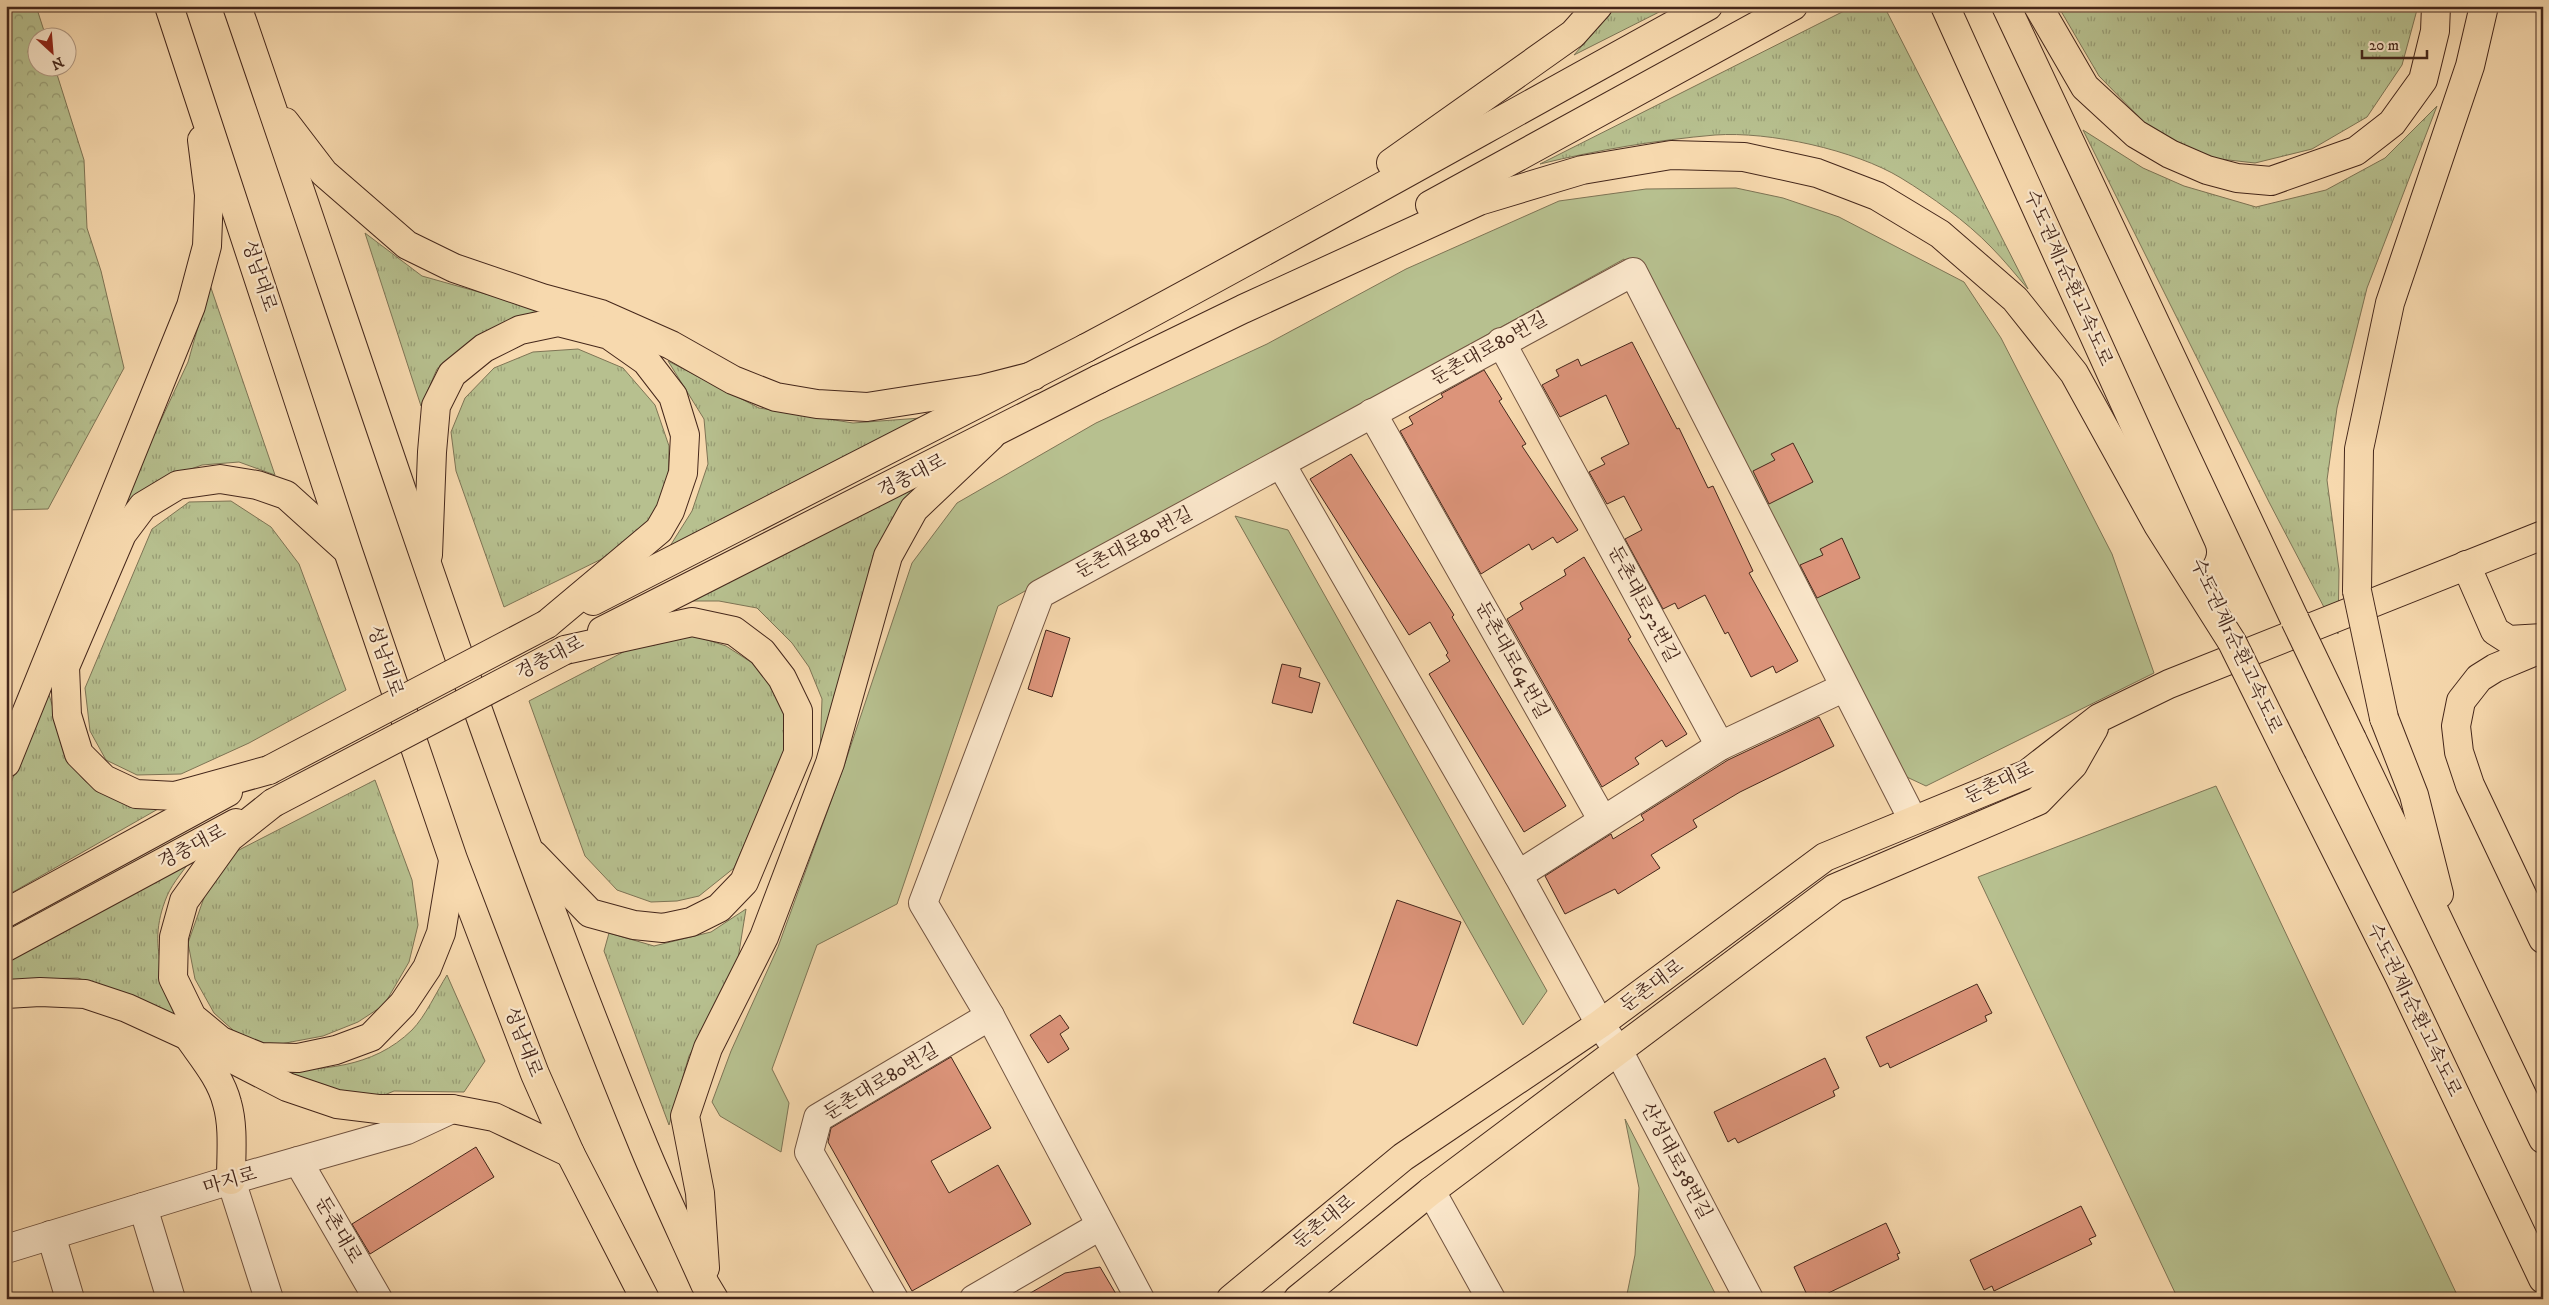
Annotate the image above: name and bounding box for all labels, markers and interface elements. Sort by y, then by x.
north arrow [28,28,78,78]
scale bar [2362,28,2426,60]
text: 20 m [2369,36,2399,55]
text: N [48,52,66,74]
street label: 수도권제1순환고속도로 [2019,186,2117,370]
street label: 성남대로 [237,238,281,314]
street label: 둔촌대로80번길 [1427,307,1551,391]
street label: 경충대로 [874,449,950,503]
street label: 둔촌대로80번길 [1071,502,1197,584]
street label: 둔촌대로52번길 [1603,542,1683,666]
street label: 수도권제1순환고속도로 [2185,555,2287,737]
street label: 둔촌대로64번길 [1470,597,1554,723]
street label: 성남대로 [362,623,408,699]
street label: 경충대로 [512,631,588,685]
street label: 둔촌대로 [1961,757,2037,809]
street label: 경충대로 [154,820,230,874]
street label: 수도권제1순환고속도로 [2362,919,2466,1101]
street label: 둔촌대로 [1616,955,1688,1017]
street label: 성남대로 [499,1004,547,1080]
street label: 둔촌대로80번길 [819,1039,943,1125]
street label: 산성대로58번길 [1636,1099,1716,1223]
street label: 마지로 [200,1162,260,1200]
street label: 둔촌대로 [1288,1190,1360,1254]
street label: 둔촌대로 [310,1192,366,1268]

